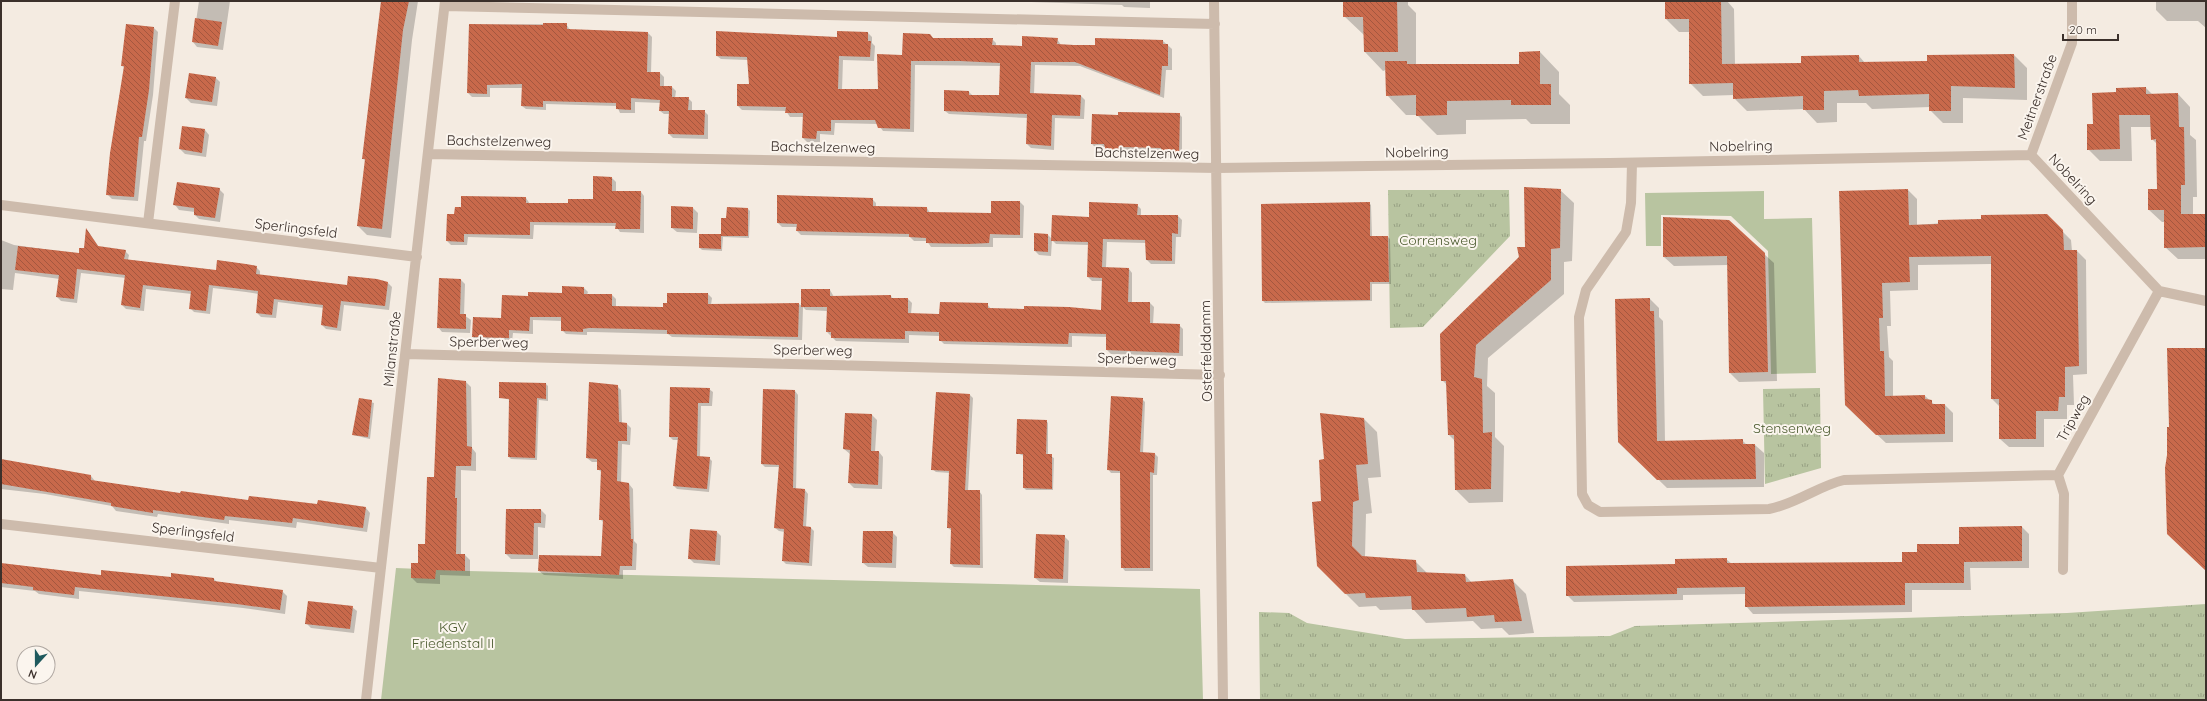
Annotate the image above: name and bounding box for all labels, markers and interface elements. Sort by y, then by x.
scale bar [2063,16,2118,42]
text: 20 m [2069,22,2097,37]
street label: Meitnerstraße [2013,52,2061,142]
street label: Bachstelzenweg [446,131,552,151]
street label: Nobelring [1709,136,1773,156]
street label: Bachstelzenweg [770,137,876,157]
street label: Nobelring [1385,142,1449,162]
street label: Bachstelzenweg [1094,143,1200,163]
street label: Nobelring [2045,150,2101,208]
street label: Sperlingsfeld [254,214,338,242]
park label: Corrensweg [1399,231,1477,249]
street label: Osterfelddamm [1196,300,1216,402]
street label: Milanstraße [379,310,405,388]
street label: Sperberweg [449,332,529,352]
street label: Sperberweg [773,340,853,360]
street label: Sperberweg [1097,349,1177,369]
street label: Tripweg [2053,391,2093,445]
park label: Stensenweg [1753,419,1831,437]
street label: Sperlingsfeld [151,518,235,546]
park label: KGV Friedenstal II [412,618,494,652]
north arrow [16,645,56,685]
text: N [26,666,39,682]

